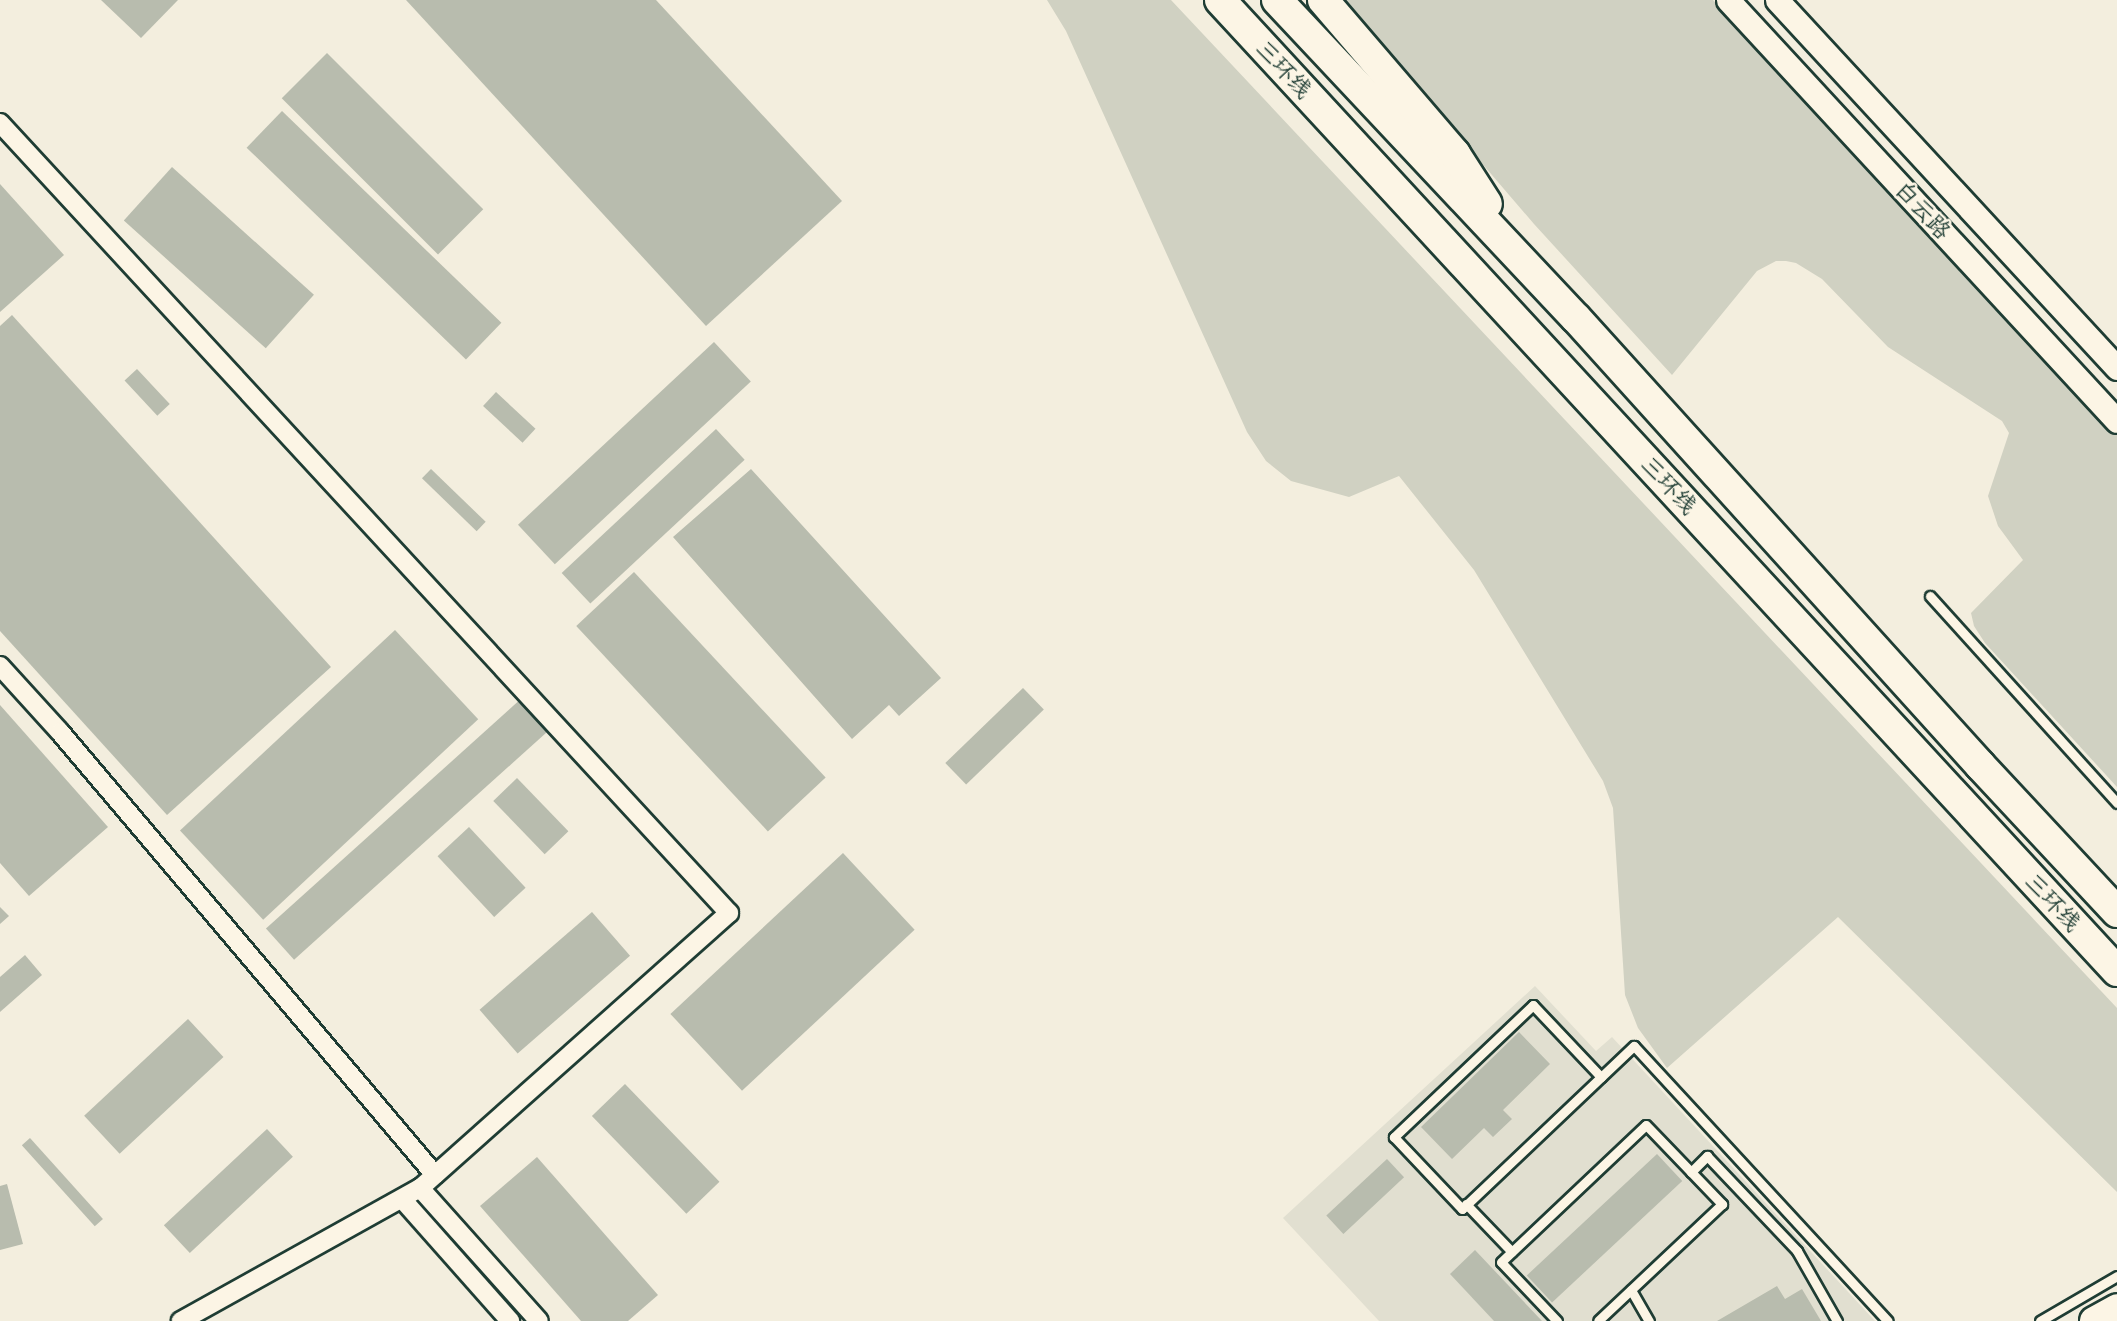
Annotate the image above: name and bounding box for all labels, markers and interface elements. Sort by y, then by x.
street label: 三环线 [1250,34,1318,104]
street label: 白云路 [1889,175,1957,245]
street label: 三环线 [1635,450,1703,520]
street label: 三环线 [2019,867,2087,937]

